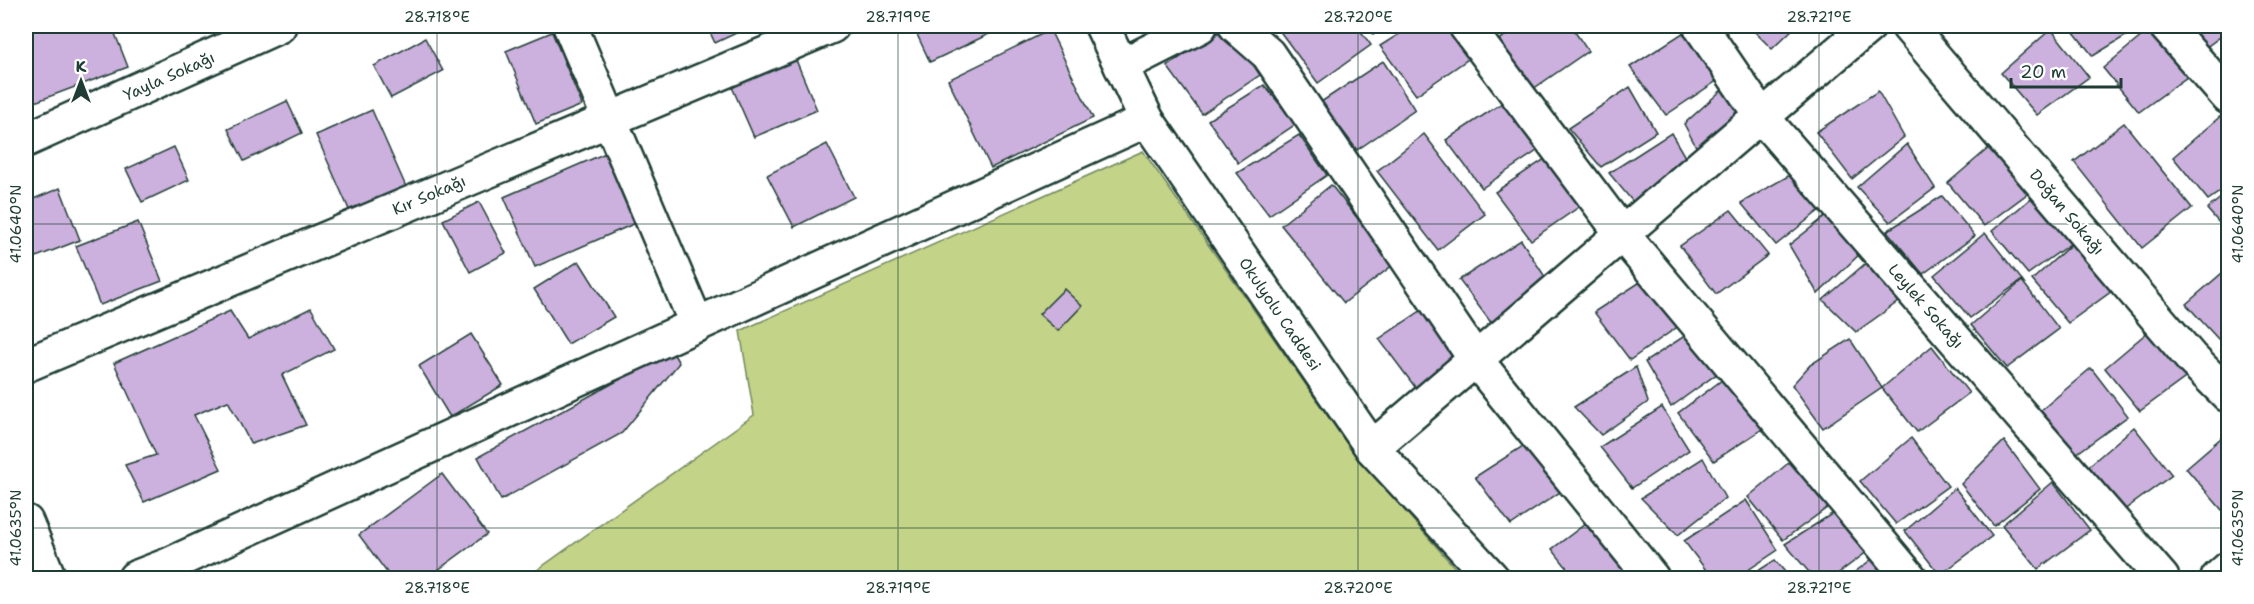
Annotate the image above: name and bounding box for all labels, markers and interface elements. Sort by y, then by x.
text: 28.718°E [404,7,470,27]
text: 28.719°E [865,7,931,27]
text: 28.720°E [1323,7,1393,27]
text: 28.721°E [1787,7,1851,27]
street label: Yayla Sokağı [120,47,218,105]
north arrow [51,51,111,111]
scale bar [2011,51,2120,89]
text: K [76,56,87,77]
text: 20 m [2020,60,2066,84]
street label: Doğan Sokağı [2025,165,2109,259]
street label: Kır Sokağı [389,170,469,220]
text: 41.0640°N [6,184,26,264]
text: 41.0640°N [2228,184,2248,264]
street label: Okulyolu Caddesi [1234,253,1326,375]
street label: Leylek Sokağı [1883,259,1969,353]
text: 41.0635°N [6,489,26,567]
text: 41.0635°N [2228,489,2248,567]
text: 28.718°E [404,578,470,598]
text: 28.719°E [865,578,931,598]
text: 28.720°E [1323,578,1393,598]
text: 28.721°E [1787,578,1851,598]

